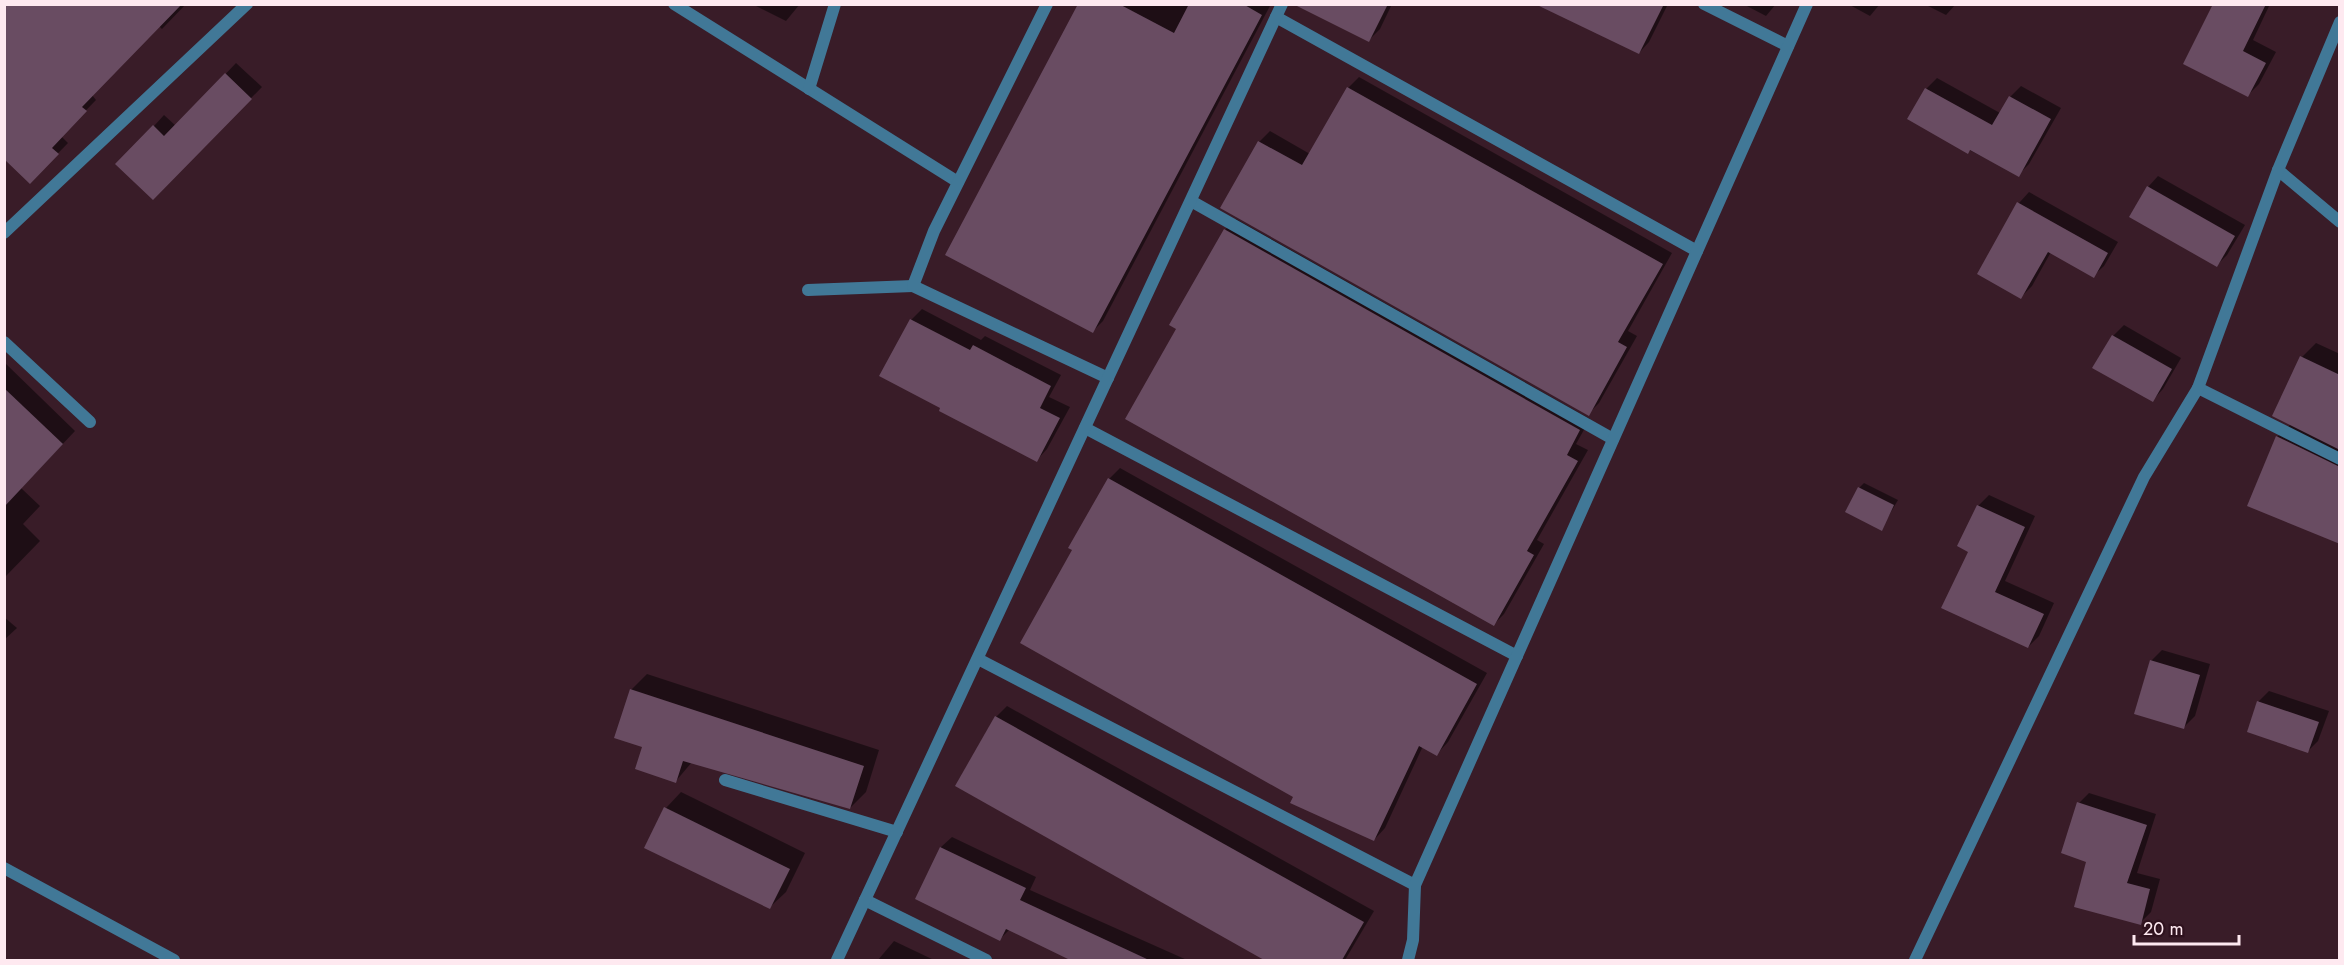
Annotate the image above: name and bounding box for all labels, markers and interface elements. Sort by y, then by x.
scale bar [2134,908,2239,946]
text: 20 m [2143,916,2183,942]

